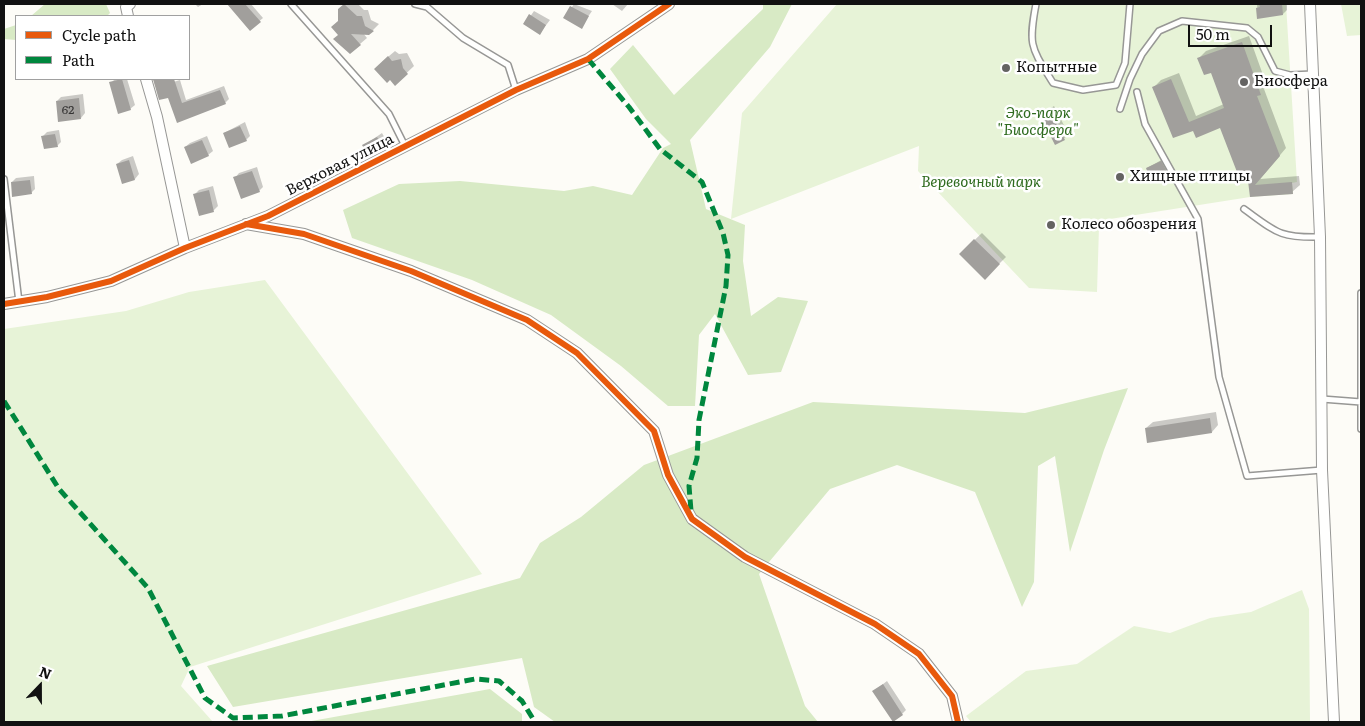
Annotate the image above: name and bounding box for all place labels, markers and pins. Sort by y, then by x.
place label: Копытные [1016,59,1097,77]
marker: Копытные [1000,62,1012,74]
place label: Биосфера [1254,73,1328,91]
marker: Биосфера [1238,76,1250,88]
place label: Хищные птицы [1130,168,1250,186]
marker: Хищные птицы [1114,171,1126,183]
place label: Колесо обозрения [1061,216,1197,234]
marker: Колесо обозрения [1045,219,1057,231]

